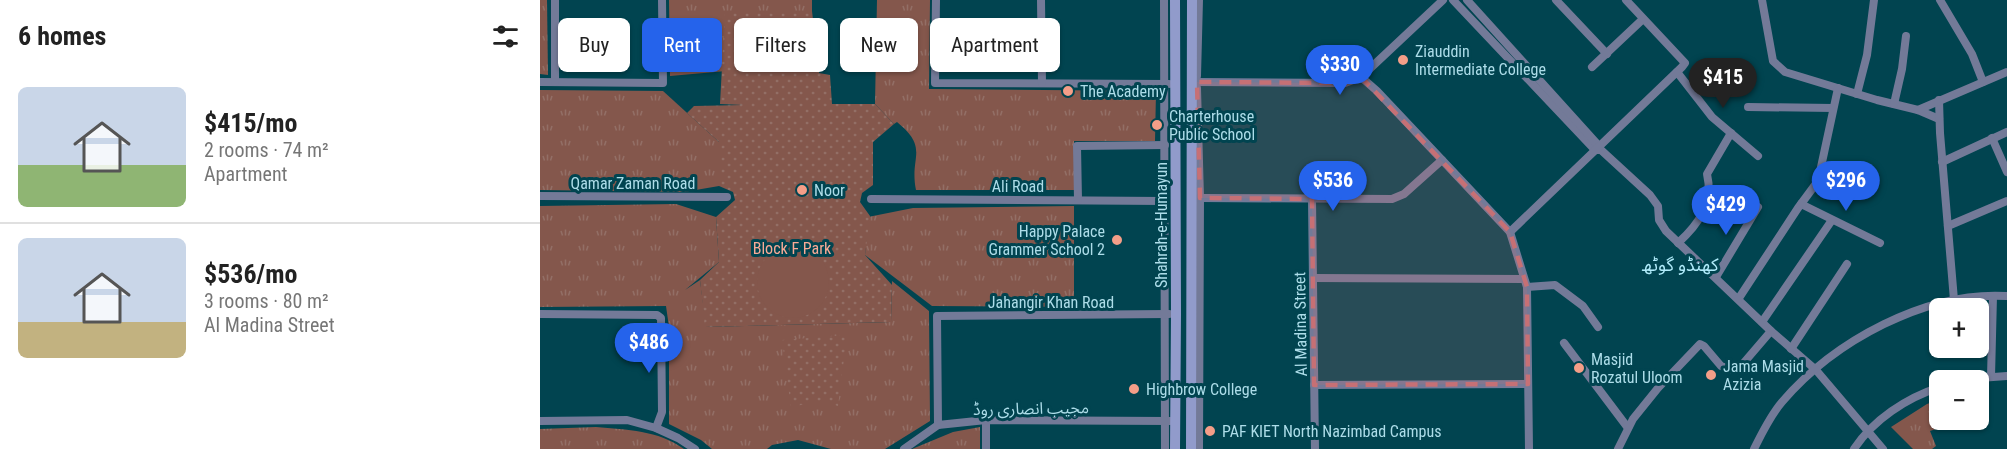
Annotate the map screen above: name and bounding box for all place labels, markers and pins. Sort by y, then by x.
place label: Ziauddin Intermediate College [1415,42,1546,79]
pin: $330 [1304,45,1376,96]
marker: Ziauddin Intermediate College [1396,53,1410,67]
pin: $415 [1687,58,1759,109]
place label: The Academy [1080,82,1166,101]
marker: The Academy [1061,84,1075,98]
place label: Charterhouse Public School [1169,107,1255,144]
marker: Charterhouse Public School [1150,118,1164,132]
pin: $536 [1297,161,1369,212]
pin: $296 [1810,161,1882,212]
place label: Noor [814,181,845,200]
marker: Noor [795,183,809,197]
pin: $429 [1690,185,1762,236]
place label: Happy Palace Grammer School 2 [988,222,1105,259]
marker: Happy Palace Grammer School 2 [1110,233,1124,247]
pin: $486 [613,323,685,374]
place label: Masjid Rozatul Uloom [1591,350,1683,387]
place label: Jama Masjid Azizia [1723,357,1804,394]
marker: Masjid Rozatul Uloom [1572,361,1586,375]
marker: Jama Masjid Azizia [1704,368,1718,382]
place label: Highbrow College [1146,380,1257,399]
marker: Highbrow College [1127,382,1141,396]
place label: PAF KIET North Nazimbad Campus [1222,422,1441,441]
marker: PAF KIET North Nazimbad Campus [1203,424,1217,438]

